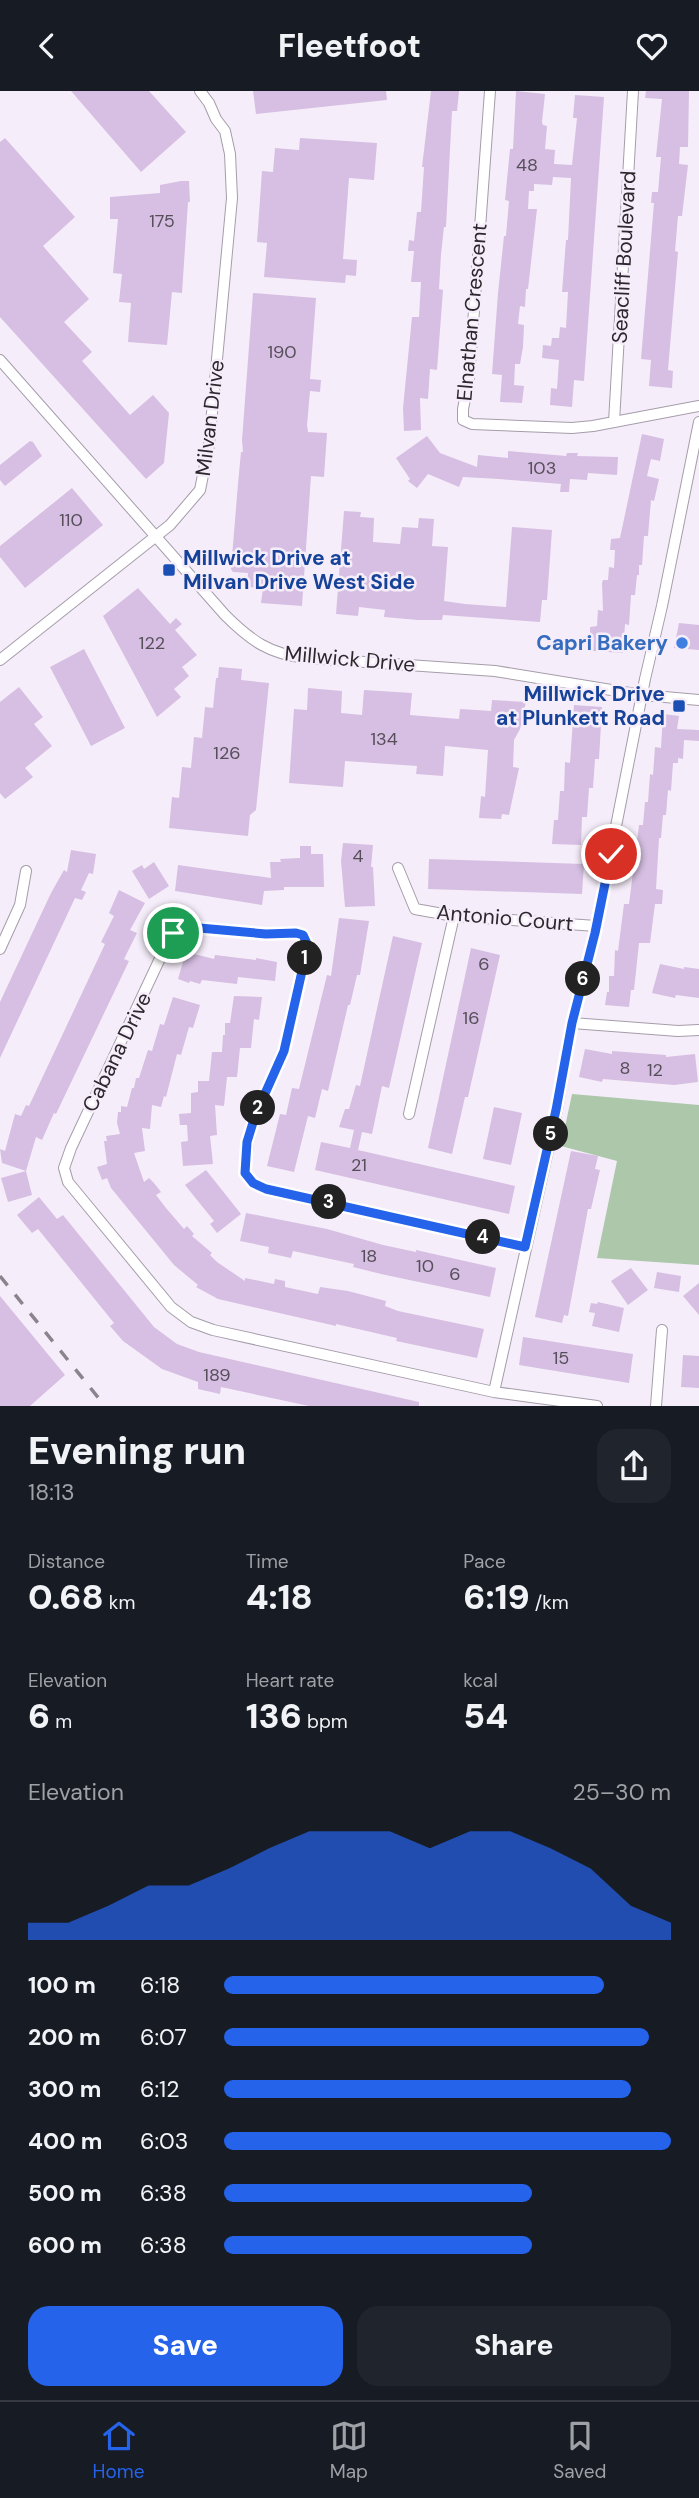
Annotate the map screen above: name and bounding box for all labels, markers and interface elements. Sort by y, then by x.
text: Fleetfoot [278,25,421,67]
icon: back [28,27,66,65]
icon: heart [633,27,671,65]
house number: 48 [516,153,538,177]
street label: Seacliff Boulevard [605,170,643,344]
house number: 175 [149,209,175,233]
street label: Elnathan Crescent [450,222,494,402]
house number: 190 [267,340,297,364]
street label: Milvan Drive [189,358,231,478]
house number: 103 [528,456,556,480]
house number: 110 [59,508,83,532]
place label: Millwick Drive at Milvan Drive West Side [183,544,415,596]
marker: Millwick Drive at Milvan Drive West Side [161,562,177,578]
place label: Capri Bakery [536,629,668,657]
house number: 122 [139,631,165,655]
marker: Capri Bakery [674,635,690,651]
street label: Millwick Drive [284,639,417,679]
place label: Millwick Drive at Plunkett Road [496,680,665,732]
marker: Millwick Drive at Plunkett Road [671,698,687,714]
house number: 134 [370,727,398,751]
house number: 126 [213,741,241,765]
pin [581,824,641,884]
icon: check [592,835,630,873]
house number: 4 [353,844,364,868]
street label: Antonio Court [436,898,574,938]
pin [143,903,203,963]
icon: arrive [154,914,192,952]
pin: 1 [288,941,322,975]
text: 1 [301,945,308,970]
house number: 6 [478,952,490,976]
pin: 6 [566,961,600,997]
text: 6 [576,966,589,991]
street label: Cabana Drive [76,987,158,1116]
house number: 16 [463,1006,479,1030]
house number: 8 [620,1056,630,1080]
house number: 12 [647,1058,663,1082]
pin: 2 [240,1091,276,1125]
text: 2 [252,1095,263,1120]
pin: 5 [534,1117,568,1151]
text: 5 [545,1121,556,1146]
house number: 21 [351,1153,367,1177]
pin: 3 [312,1185,346,1219]
text: 3 [323,1189,334,1214]
pin: 4 [466,1219,500,1255]
text: 4 [476,1224,489,1249]
house number: 18 [361,1244,377,1268]
house number: 10 [416,1254,434,1278]
house number: 6 [449,1262,461,1286]
house number: 15 [553,1346,569,1370]
house number: 189 [203,1363,231,1387]
text: Evening run [28,1426,246,1476]
button: share [597,1429,671,1503]
text: 18:13 [28,1477,75,1507]
text: Distance [28,1549,105,1574]
text: Time [246,1549,289,1574]
text: Pace [463,1549,506,1574]
text: 0.68 [28,1574,104,1620]
text: 4:18 [246,1574,313,1620]
text: 6:19 [463,1574,530,1620]
text: km [104,1590,135,1615]
text: /km [530,1590,569,1615]
text: Elevation [28,1668,107,1693]
text: Heart rate [246,1668,334,1693]
text: kcal [463,1668,498,1693]
text: 6 [28,1693,50,1739]
text: 136 [246,1693,302,1739]
text: 54 [463,1693,508,1739]
text: m [50,1709,72,1734]
text: bpm [302,1709,348,1734]
text: Elevation [28,1777,124,1807]
text: 25–30 m [572,1777,671,1807]
text: 100 m [28,1970,96,2000]
text: 6:18 [140,1970,180,2000]
text: 200 m [28,2022,101,2052]
text: 6:07 [140,2022,187,2052]
text: 300 m [28,2074,101,2104]
text: 6:12 [140,2074,180,2104]
text: 400 m [28,2126,102,2156]
text: 6:03 [140,2126,188,2156]
text: 500 m [28,2178,102,2208]
text: 6:38 [140,2178,187,2208]
text: 600 m [28,2230,102,2260]
text: 6:38 [140,2230,187,2260]
button: Save [28,2306,343,2386]
button: Share [357,2306,671,2386]
tab: Home [93,2417,145,2484]
tab: Map [330,2417,368,2484]
tab: Saved [553,2417,606,2484]

